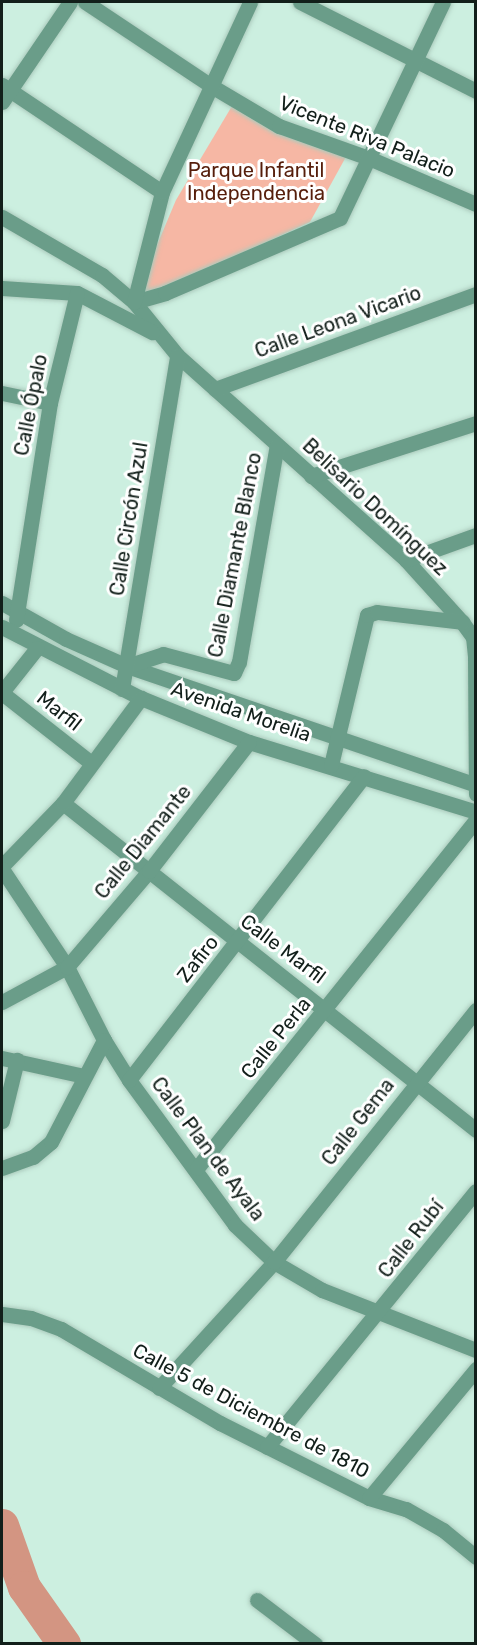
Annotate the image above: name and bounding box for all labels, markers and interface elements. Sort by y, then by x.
street label: Vicente Riva Palacio [276,91,458,183]
park label: Parque Infantil Independencia [187,159,325,206]
street label: Calle Leona Vicario [251,281,425,363]
street label: Calle Ópalo [9,352,53,458]
street label: Belisario Domínguez [297,434,453,580]
street label: Calle Circón Azul [105,440,153,598]
street label: Calle Diamante Blanco [203,450,267,660]
street label: Avenida Morelia [168,677,314,747]
street label: Marfil [32,686,86,736]
street label: Calle Diamante [90,780,196,904]
street label: Calle Marfil [236,909,330,989]
street label: Zafiro [172,931,224,987]
street label: Calle Perla [236,993,316,1083]
street label: Calle Plan de Ayala [146,1072,270,1226]
street label: Calle Gema [317,1074,399,1170]
street label: Calle Rubí [373,1195,449,1283]
street label: Calle 5 de Diciembre de 1810 [129,1338,373,1484]

